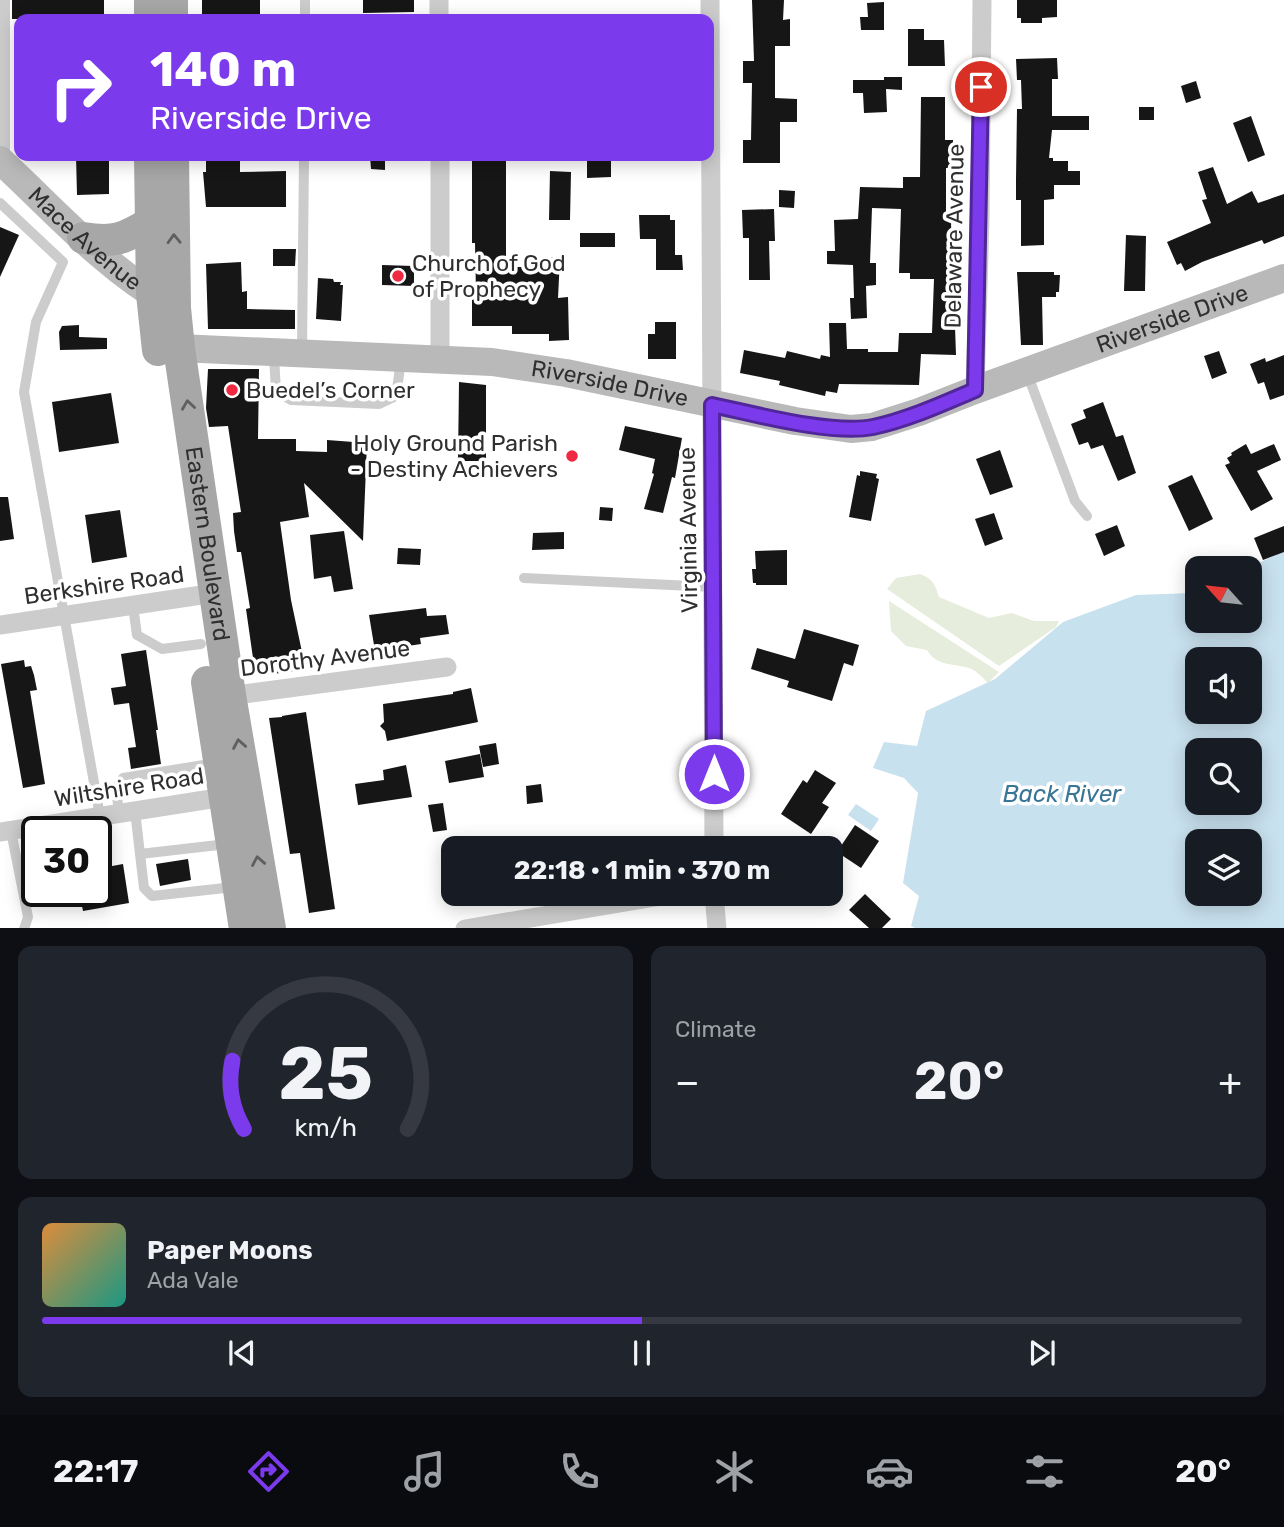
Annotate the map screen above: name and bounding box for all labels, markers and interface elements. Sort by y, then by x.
text: 140 m [150,40,296,98]
icon: right [35,42,126,133]
pin [951,57,1011,117]
icon: arrive [962,68,1000,106]
text: Riverside Drive [150,99,372,137]
street label: Delaware Avenue [938,143,970,329]
street label: Mace Avenue [23,181,147,296]
one-way arrow [166,234,181,245]
place label: Church of God of Prophecy [412,249,566,303]
marker: Church of God of Prophecy [390,268,406,284]
street label: Riverside Drive [1092,278,1252,359]
street label: Riverside Drive [529,354,691,412]
place label: Buedel’s Corner [246,376,415,404]
marker: Buedel’s Corner [224,382,240,398]
one-way arrow [180,399,195,410]
place label: Holy Ground Parish - Destiny Achievers [350,429,558,483]
street label: Eastern Boulevard [180,445,236,643]
street label: Virginia Avenue [673,447,703,613]
marker: Holy Ground Parish - Destiny Achievers [564,448,580,464]
north arrow [1185,556,1262,634]
map controls [1185,556,1262,906]
street label: Berkshire Road [22,560,186,610]
street label: Dorothy Avenue [238,634,412,682]
button: sound [1185,647,1262,724]
position arrow [677,737,751,811]
one-way arrow [232,738,247,750]
button: search [1185,738,1262,815]
street label: Wiltshire Road [52,761,206,813]
water label: Back River [1003,780,1122,808]
speed limit sign: 30 [21,816,112,907]
button: layers [1185,829,1262,906]
one-way arrow [252,855,267,867]
text: 22:18 · 1 min · 370 m [514,855,770,886]
text: Climate [675,1015,756,1043]
text: 25 [278,1031,373,1117]
text: 20° [914,1050,1004,1112]
text: − [675,1059,700,1105]
text: + [1218,1059,1242,1105]
text: km/h [294,1112,357,1141]
text: Paper Moons [147,1235,313,1266]
text: Ada Vale [147,1266,239,1294]
icon: previous [223,1334,261,1372]
icon: pause [623,1334,661,1372]
icon: next [1023,1334,1061,1372]
icon: directions [244,1447,293,1496]
icon: music [400,1447,449,1496]
icon: phone [555,1447,604,1496]
icon: climate [710,1447,759,1496]
icon: car [865,1447,914,1496]
icon: filters [1020,1447,1069,1496]
text: 22:17 [53,1452,138,1490]
text: 20° [1175,1452,1231,1490]

